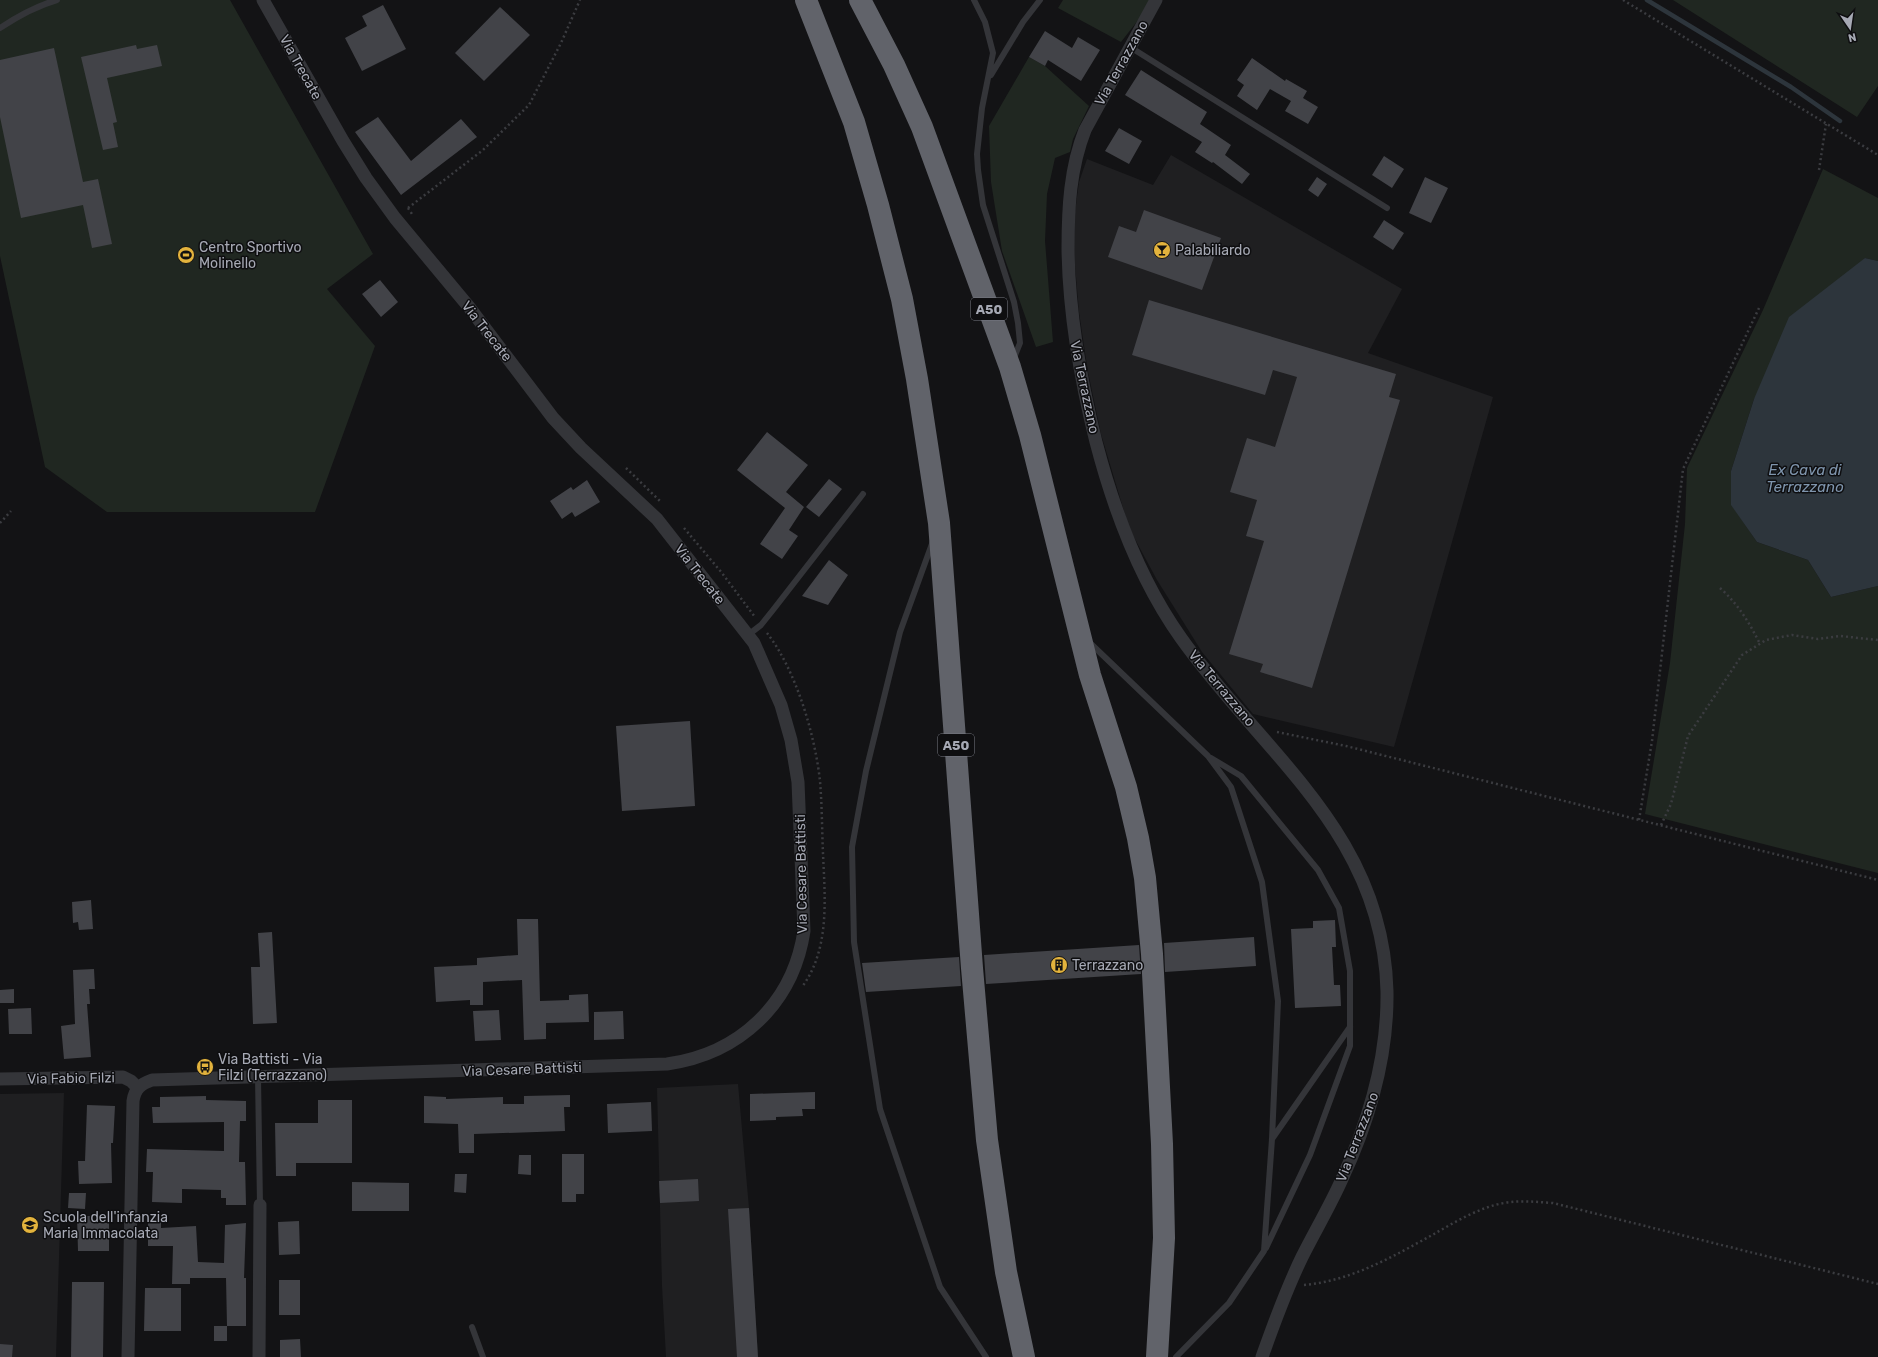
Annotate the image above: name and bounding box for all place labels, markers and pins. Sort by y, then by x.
place label: Centro Sportivo Molinello [199,239,301,272]
bar icon: Palabiliardo [1152,240,1172,260]
place label: Palabiliardo [1175,242,1250,259]
sports icon: Centro Sportivo Molinello [176,245,196,265]
building icon: Terrazzano [1049,955,1069,975]
place label: Terrazzano [1072,957,1143,974]
place label: Via Battisti - Via Filzi (Terrazzano) [218,1051,327,1084]
bus stop icon: Via Battisti - Via Filzi (Terrazzano) [195,1057,215,1077]
place label: Scuola dell'infanzia Maria Immacolata [43,1209,168,1242]
school or university icon: Scuola dell'infanzia Maria Immacolata [20,1215,40,1235]

